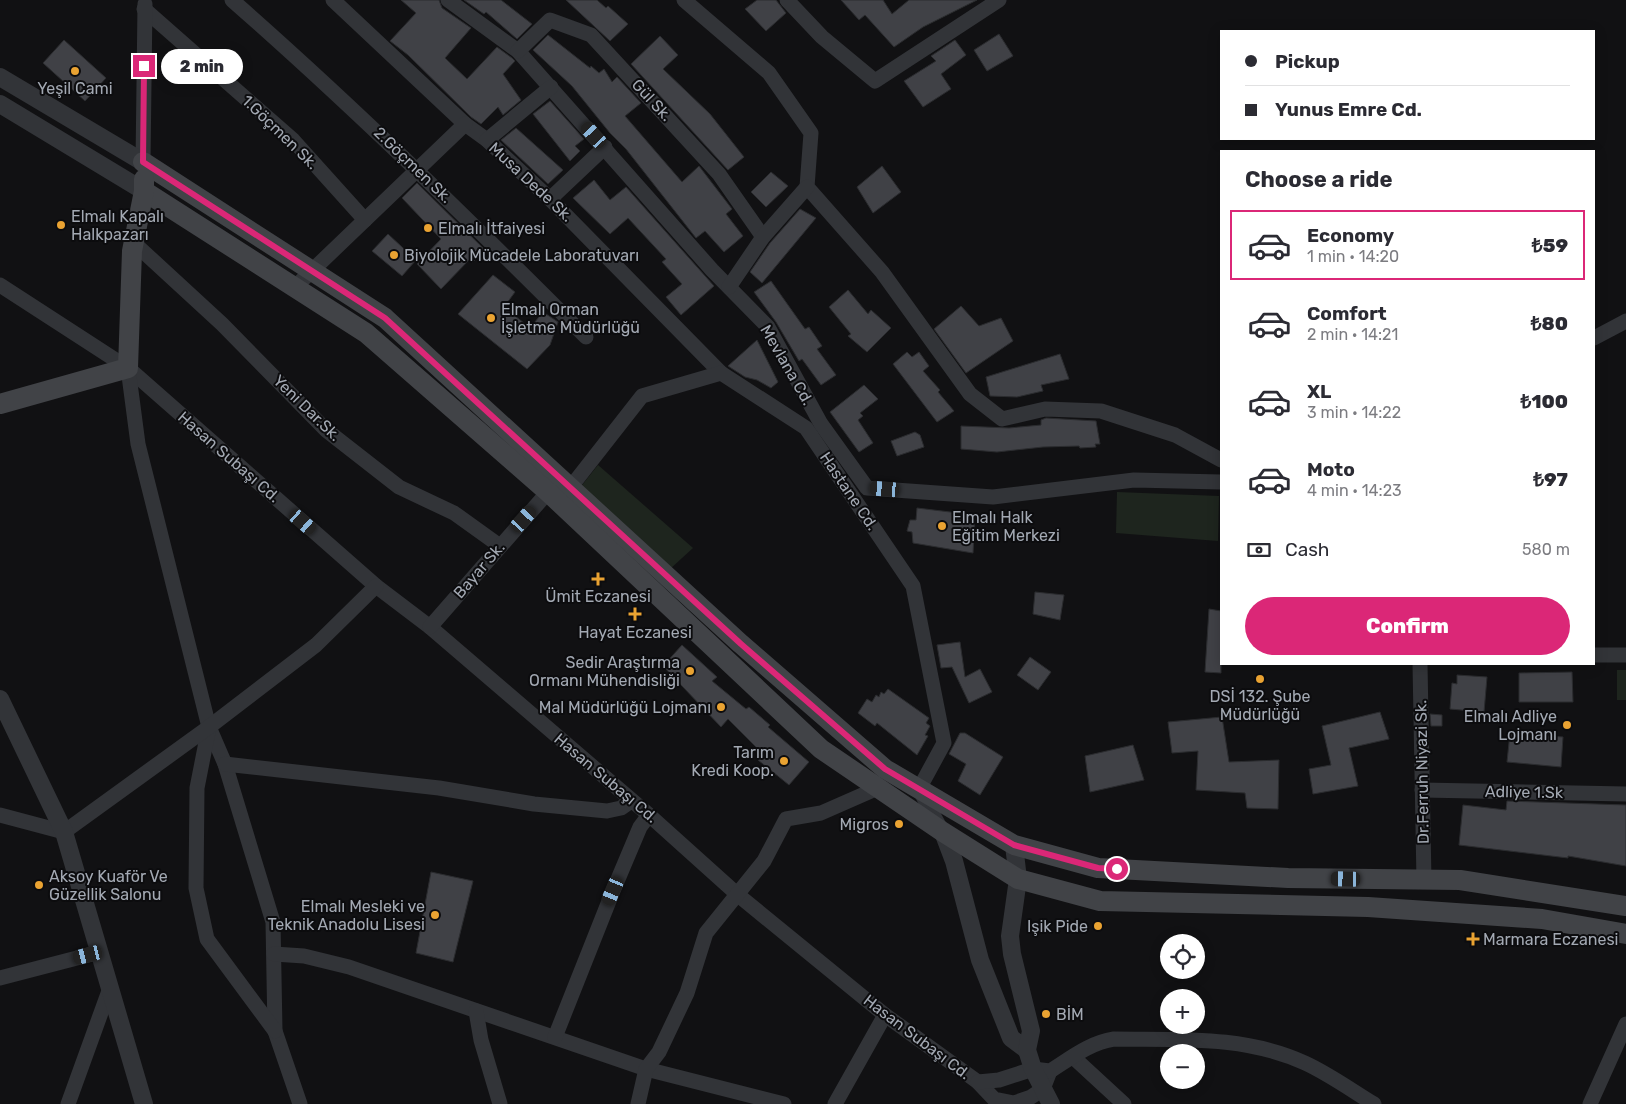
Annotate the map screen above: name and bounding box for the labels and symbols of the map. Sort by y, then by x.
callout: 2 min [162,48,244,84]
route end [133,55,155,77]
marker: Yeşil Cami [69,65,81,77]
street label: Gül Sk. [628,75,676,125]
place label: Yeşil Cami [37,79,113,98]
street label: 1.Göçmen Sk. [238,91,322,173]
car [578,119,609,151]
street label: 2.Göçmen Sk. [370,123,456,207]
street label: Musa Dede Sk. [485,138,577,226]
place label: Elmalı Kapalı Halkpazarı [71,207,164,244]
marker: Elmalı Kapalı Halkpazarı [55,219,67,231]
place label: Elmalı İtfaiyesi [438,219,545,238]
marker: Elmalı İtfaiyesi [422,222,434,234]
place label: Biyolojik Mücadele Laboratuvarı [404,246,639,265]
marker: Biyolojik Mücadele Laboratuvarı [388,249,400,261]
place label: Elmalı Orman İşletme Müdürlüğü [501,300,640,337]
marker: Elmalı Orman İşletme Müdürlüğü [485,312,497,324]
street label: Mevlana Cd. [756,321,818,409]
street label: Yeni Dar.Sk. [269,371,345,445]
street label: Hasan Subaşı Cd. [174,408,284,506]
street label: Hastane Cd. [816,448,882,534]
car [869,480,900,498]
car [508,503,539,535]
car [286,506,319,538]
place label: Elmalı Halk Eğitim Merkezi [952,508,1060,545]
marker: Elmalı Halk Eğitim Merkezi [936,520,948,532]
street label: Bayar Sk. [449,538,509,602]
marker: Ümit Eczanesi [592,573,604,585]
place label: Ümit Eczanesi [545,587,651,606]
marker: Hayat Eczanesi [629,608,641,620]
place label: Hayat Eczanesi [578,623,692,642]
place label: Sedir Araştırma Ormanı Mühendisliği [529,653,680,690]
marker: Sedir Araştırma Ormanı Mühendisliği [684,665,696,677]
marker: DSİ 132. Şube Müdürlüğü [1254,673,1266,685]
place label: DSİ 132. Şube Müdürlüğü [1209,687,1311,724]
place label: Mal Müdürlüğü Lojmanı [539,698,711,717]
street label: Dr.Ferruh Niyazi Sk. [1411,700,1433,844]
marker: Mal Müdürlüğü Lojmanı [715,701,727,713]
place label: Elmalı Adliye Lojmanı [1464,707,1557,744]
marker: Elmalı Adliye Lojmanı [1561,719,1573,731]
street label: Hasan Subaşı Cd. [550,729,662,827]
place label: Tarım Kredi Koop. [691,743,774,780]
marker: Tarım Kredi Koop. [778,755,790,767]
street label: Adliye 1.Sk [1485,782,1564,802]
place label: Migros [840,815,889,834]
marker: Migros [893,818,905,830]
route start [1106,858,1128,880]
place label: Aksoy Kuaför Ve Güzellik Salonu [49,867,168,904]
car [1330,871,1361,887]
car [600,874,625,908]
marker: Aksoy Kuaför Ve Güzellik Salonu [33,879,45,891]
place label: Elmalı Mesleki ve Teknik Anadolu Lisesi [267,897,425,934]
marker: Elmalı Mesleki ve Teknik Anadolu Lisesi [429,909,441,921]
place label: Işik Pide [1027,917,1088,936]
marker: Işik Pide [1092,920,1104,932]
place label: Marmara Eczanesi [1483,930,1618,949]
marker: Marmara Eczanesi [1467,933,1479,945]
car [71,944,104,966]
street label: Hasan Subaşı Cd. [860,991,974,1083]
place label: BİM [1056,1005,1084,1024]
marker: BİM [1040,1008,1052,1020]

